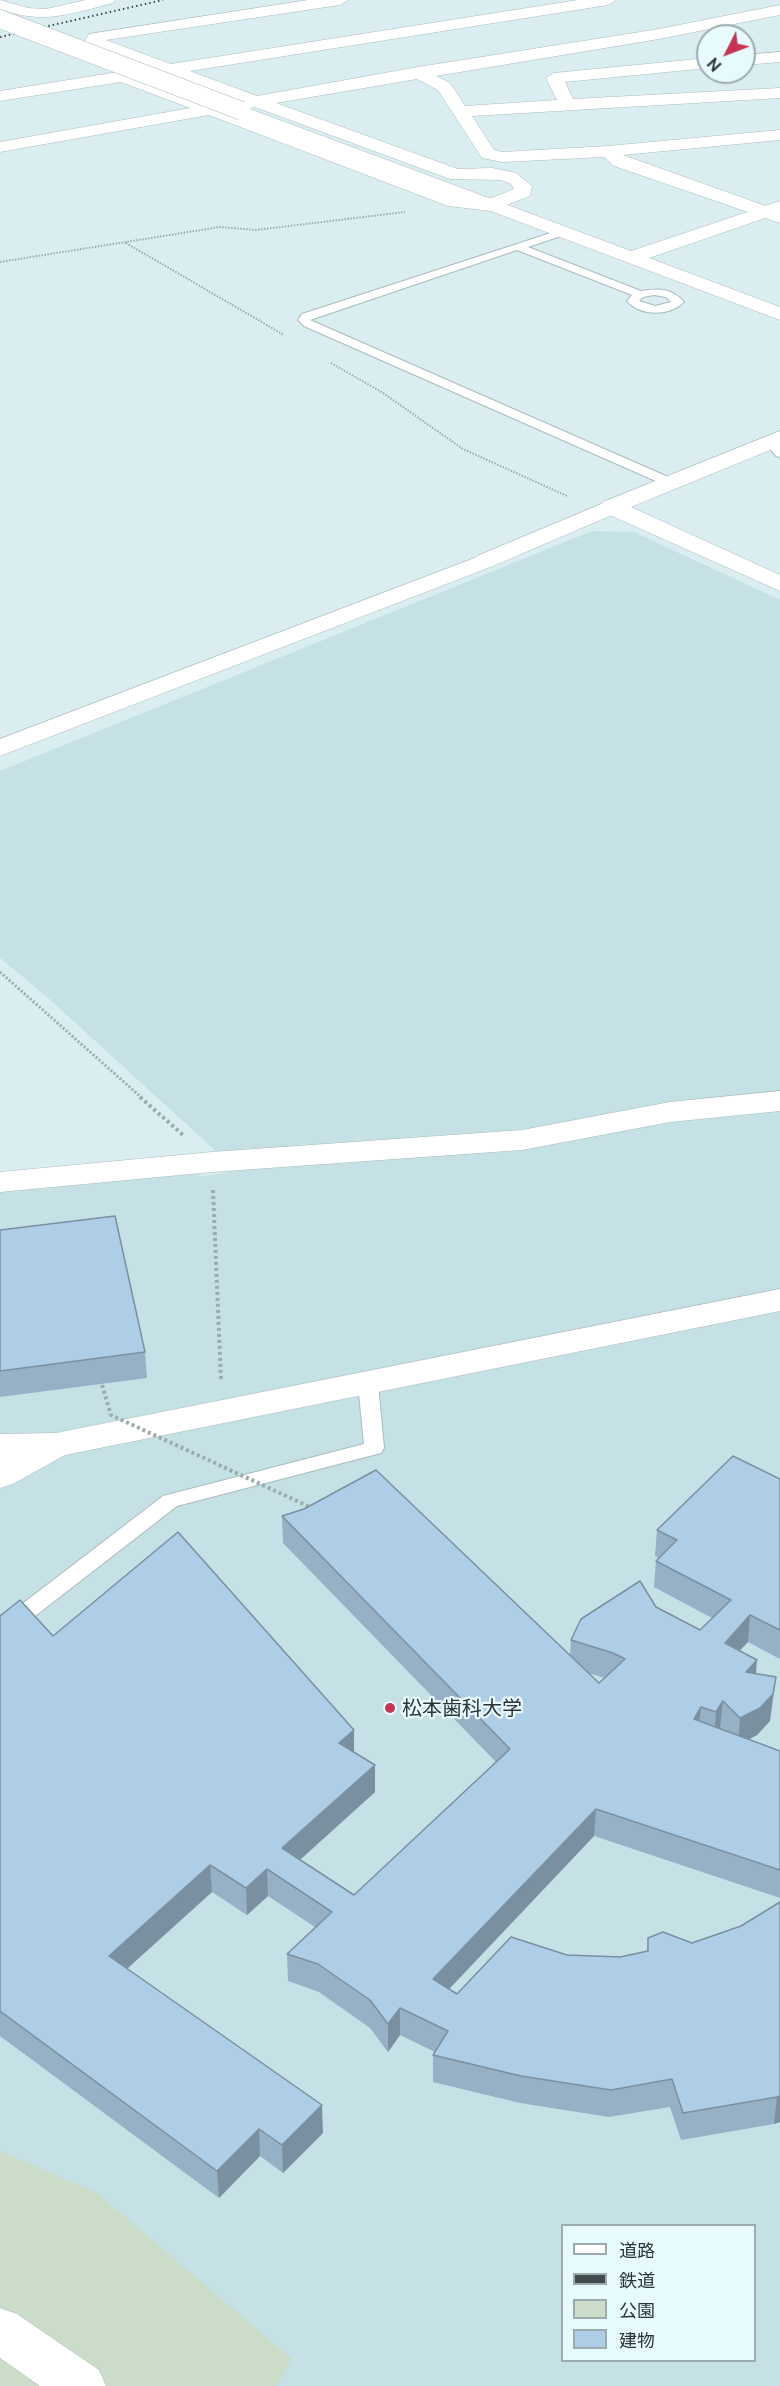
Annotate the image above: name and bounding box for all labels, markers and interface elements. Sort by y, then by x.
north arrow [696,24,756,84]
text: N [703,54,725,75]
place label: 松本歯科大学 [402,1696,522,1720]
marker: 松本歯科大学 [383,1701,397,1715]
legend [561,2224,756,2362]
text: 道路 [619,2240,655,2260]
text: 鉄道 [619,2270,655,2290]
text: 公園 [619,2300,655,2320]
text: 建物 [619,2330,655,2350]

